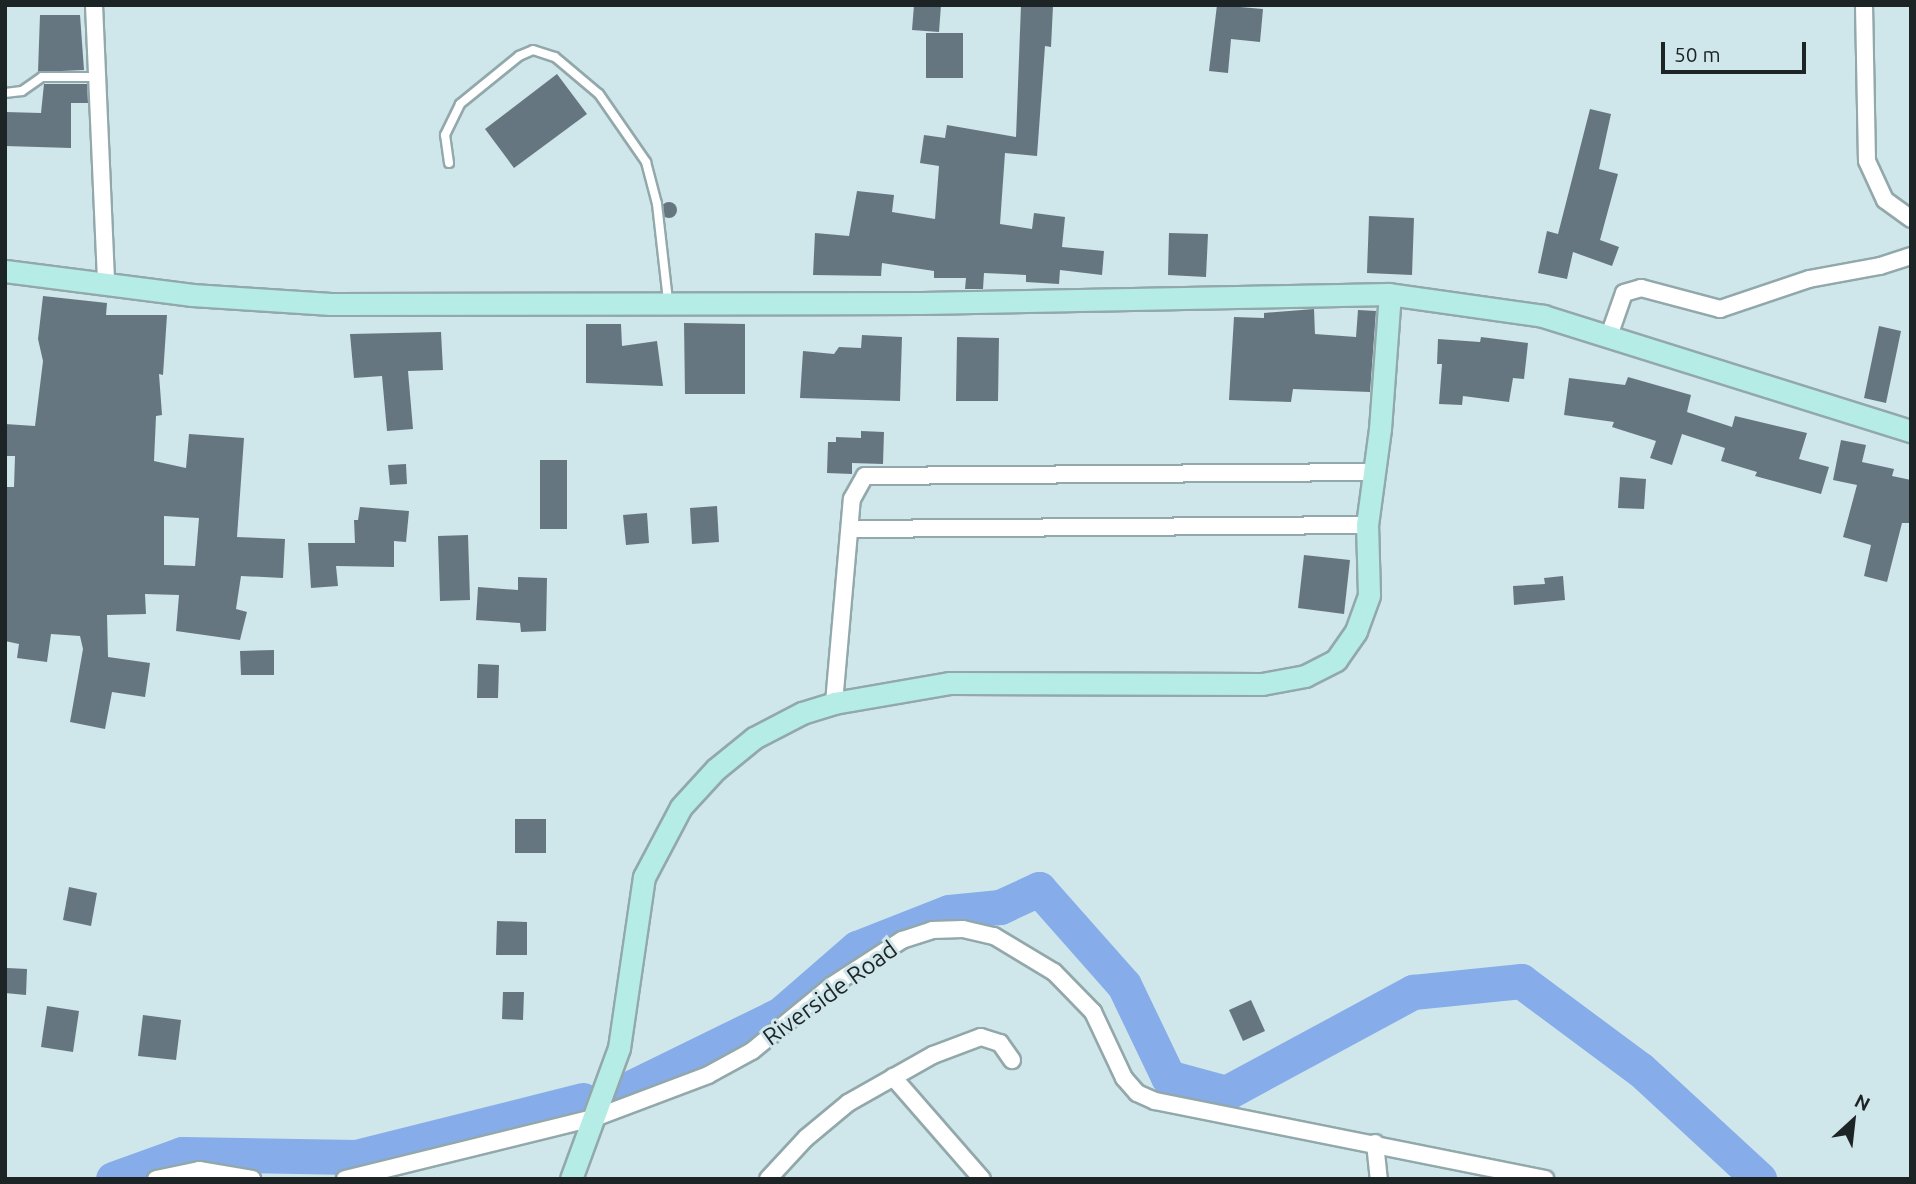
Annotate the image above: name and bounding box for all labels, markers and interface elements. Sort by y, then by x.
scale bar [1664,28,1809,72]
text: 50 m [1674,42,1721,66]
street label: Riverside Road [757,935,903,1051]
north arrow [1818,1086,1888,1156]
text: N [1851,1089,1874,1115]

